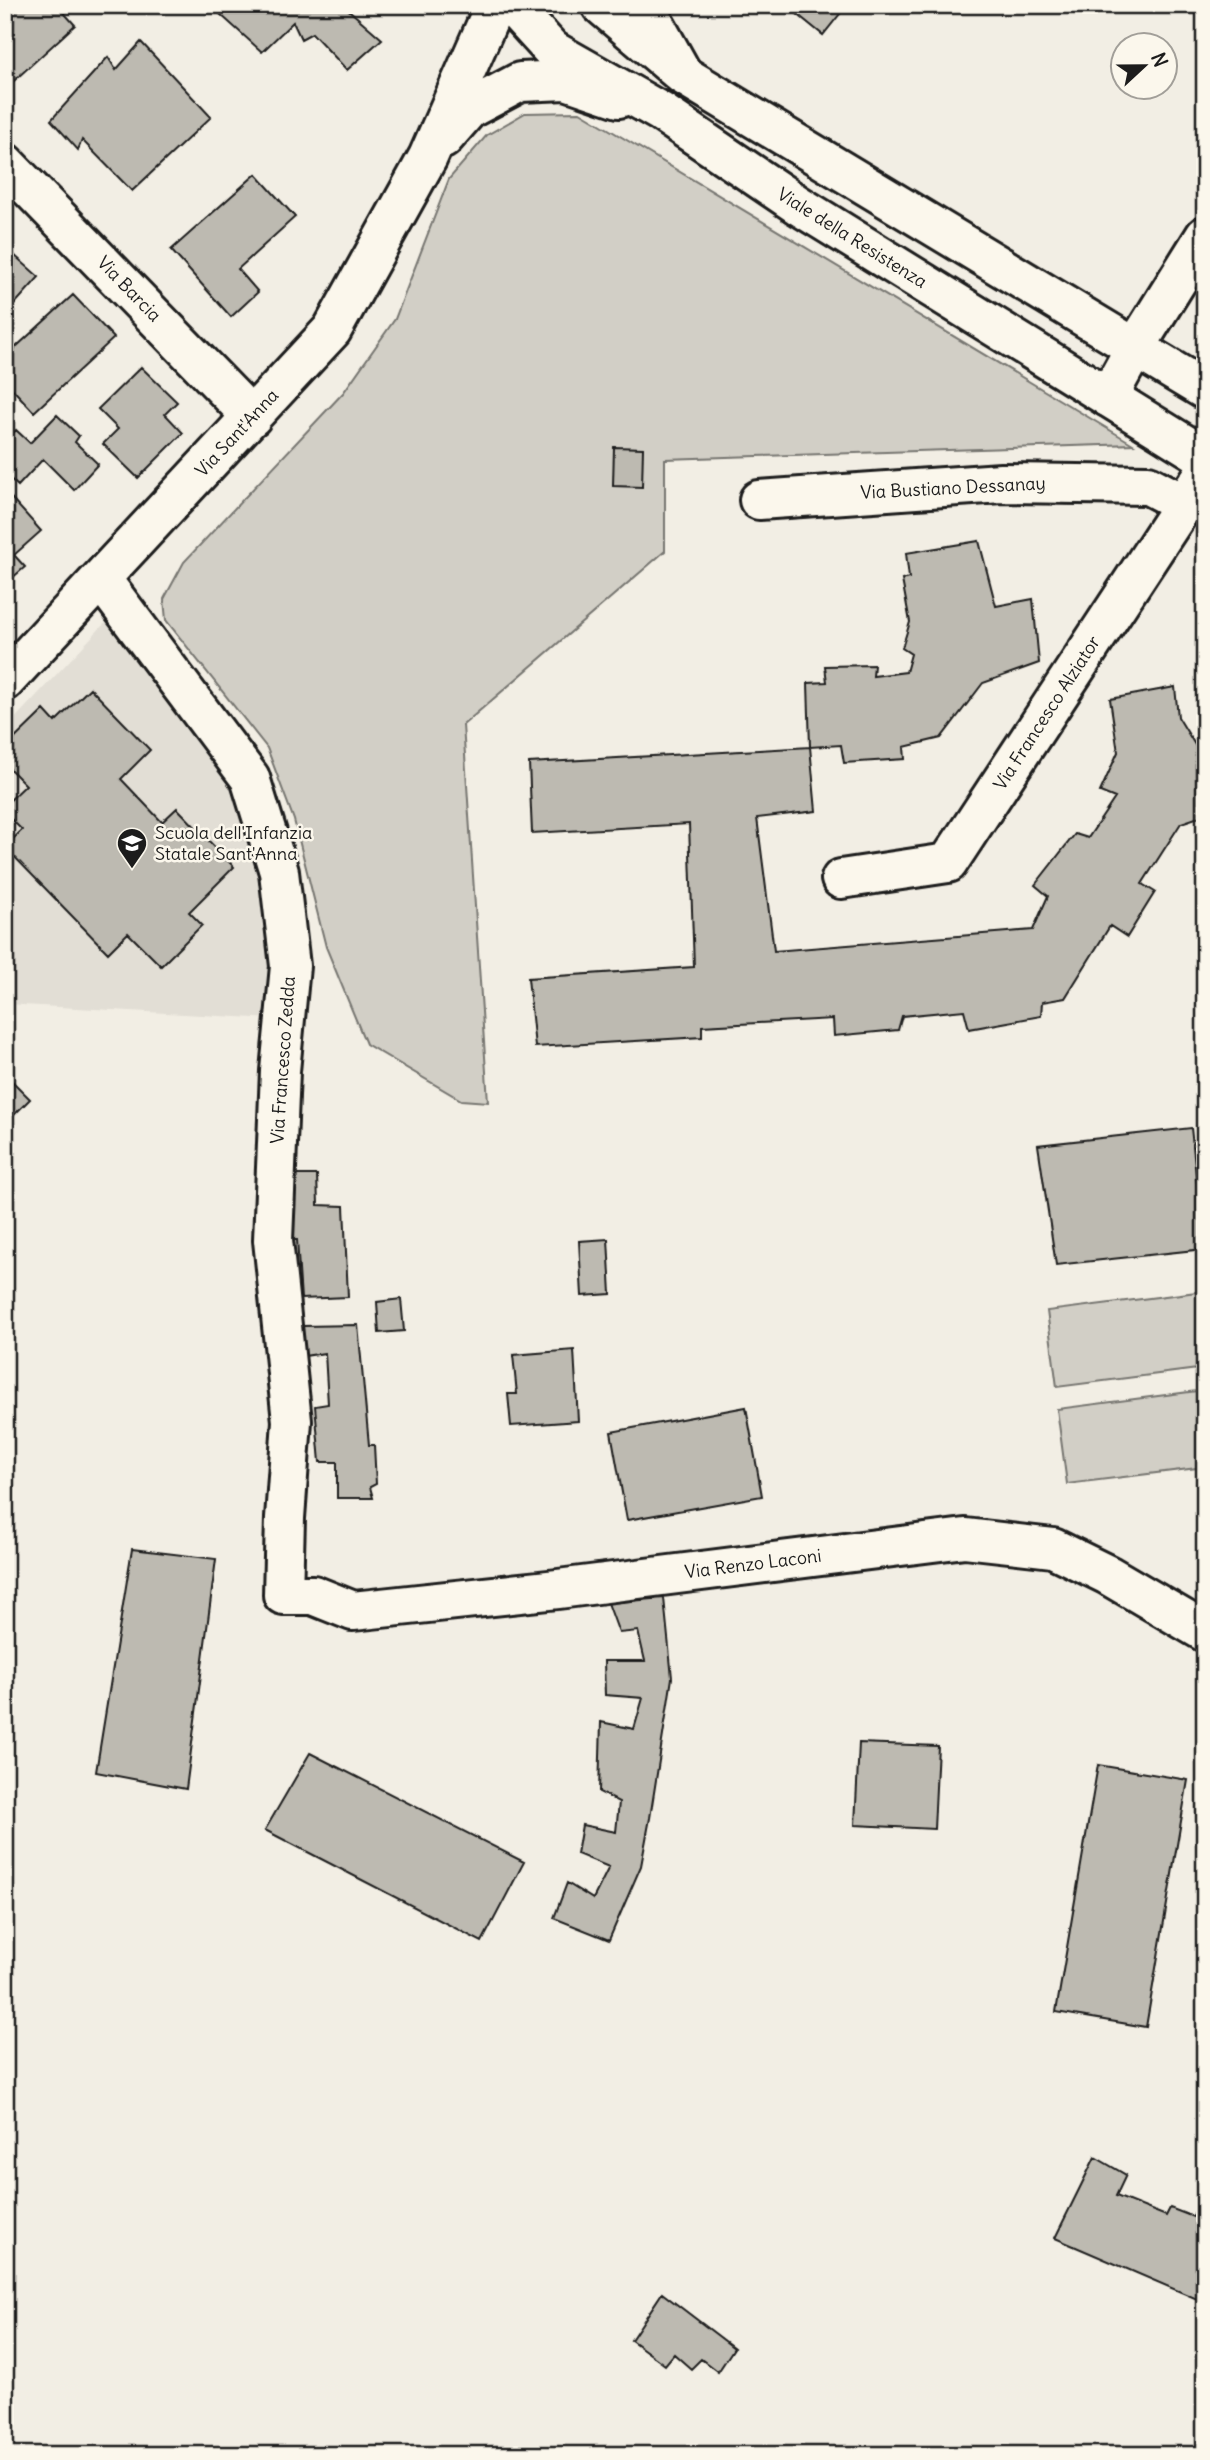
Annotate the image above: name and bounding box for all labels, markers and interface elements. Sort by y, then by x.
north arrow [1108,32,1178,102]
text: N [1146,49,1173,70]
street label: Viale della Resistenza [773,182,931,293]
street label: Via Barcia [92,251,166,326]
street label: Via Sant'Anna [190,384,283,481]
street label: Via Bustiano Dessanay [860,471,1046,504]
street label: Via Francesco Alziator [988,631,1105,794]
place label: Scuola dell'Infanzia Statale Sant'Anna [155,821,312,865]
school or university icon: Scuola dell'Infanzia Statale Sant'Anna [115,826,149,870]
street label: Via Francesco Zedda [265,975,300,1145]
street label: Via Renzo Laconi [683,1544,822,1583]

